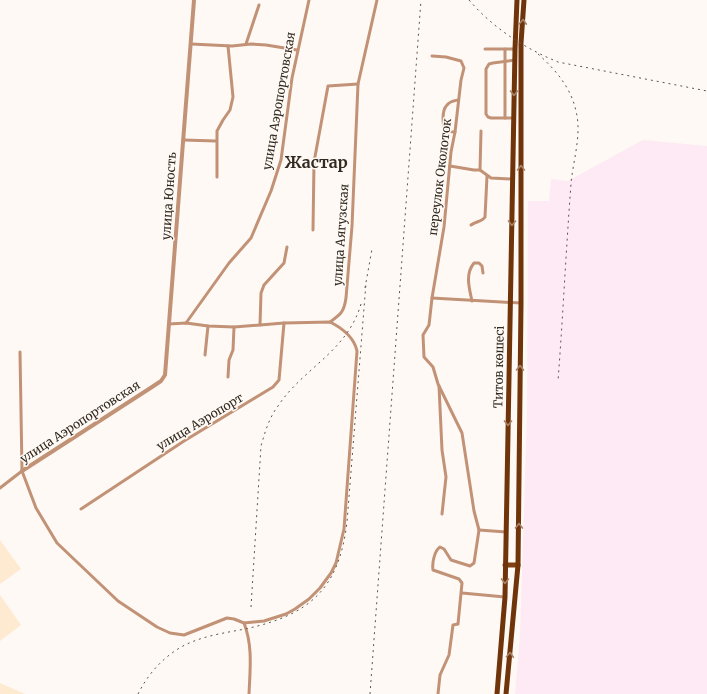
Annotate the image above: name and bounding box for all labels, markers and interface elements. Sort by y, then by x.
one-way arrow [518,19,527,25]
street label: улица Аэропортовская [259,31,298,171]
one-way arrow [510,90,518,96]
street label: переулок Околоток [425,117,454,236]
street label: улица Юность [158,151,179,240]
district label: Жастар [284,152,348,172]
one-way arrow [517,165,526,171]
street label: улица Аягузская [329,183,352,287]
one-way arrow [508,220,516,226]
street label: Титов көшесі [490,325,507,408]
one-way arrow [516,365,524,371]
street label: улица Аэропортовская [17,377,143,466]
street label: улица Аэропорт [154,390,246,453]
one-way arrow [504,420,512,426]
one-way arrow [514,523,523,529]
one-way arrow [501,578,509,584]
one-way arrow [505,652,514,658]

